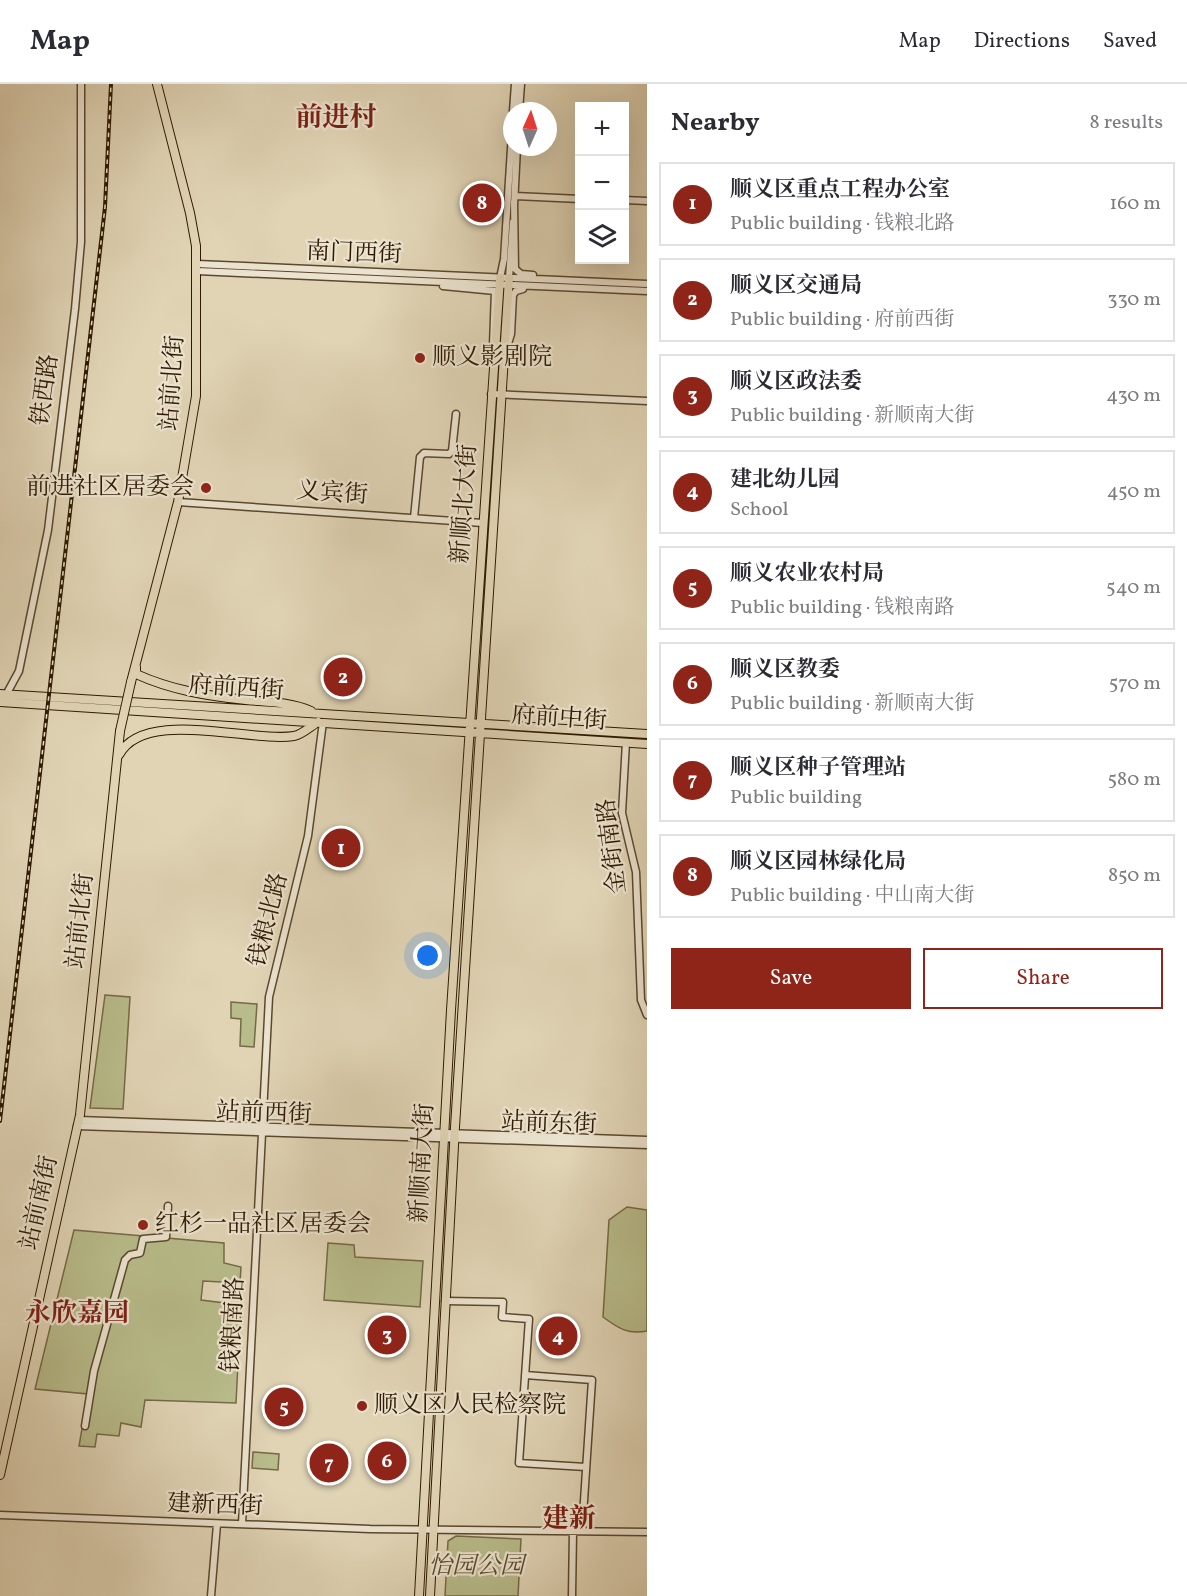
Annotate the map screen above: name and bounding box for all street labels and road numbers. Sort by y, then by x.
street label: 南门西街 [305,235,403,273]
street label: 站前北街 [153,334,193,432]
street label: 铁西路 [24,352,68,428]
street label: 新顺北大街 [444,443,486,565]
street label: 义宾街 [295,475,369,513]
street label: 府前西街 [187,669,285,709]
street label: 府前中街 [510,699,608,739]
street label: 金街南路 [590,796,636,896]
street label: 钱粮北路 [241,869,297,971]
street label: 站前北街 [59,871,103,971]
street label: 站前西街 [215,1095,313,1133]
street label: 新顺南大街 [403,1102,443,1224]
street label: 站前东街 [500,1105,598,1143]
street label: 站前南街 [13,1152,67,1254]
street label: 钱粮南路 [215,1276,253,1374]
street label: 建新西街 [166,1487,264,1525]

